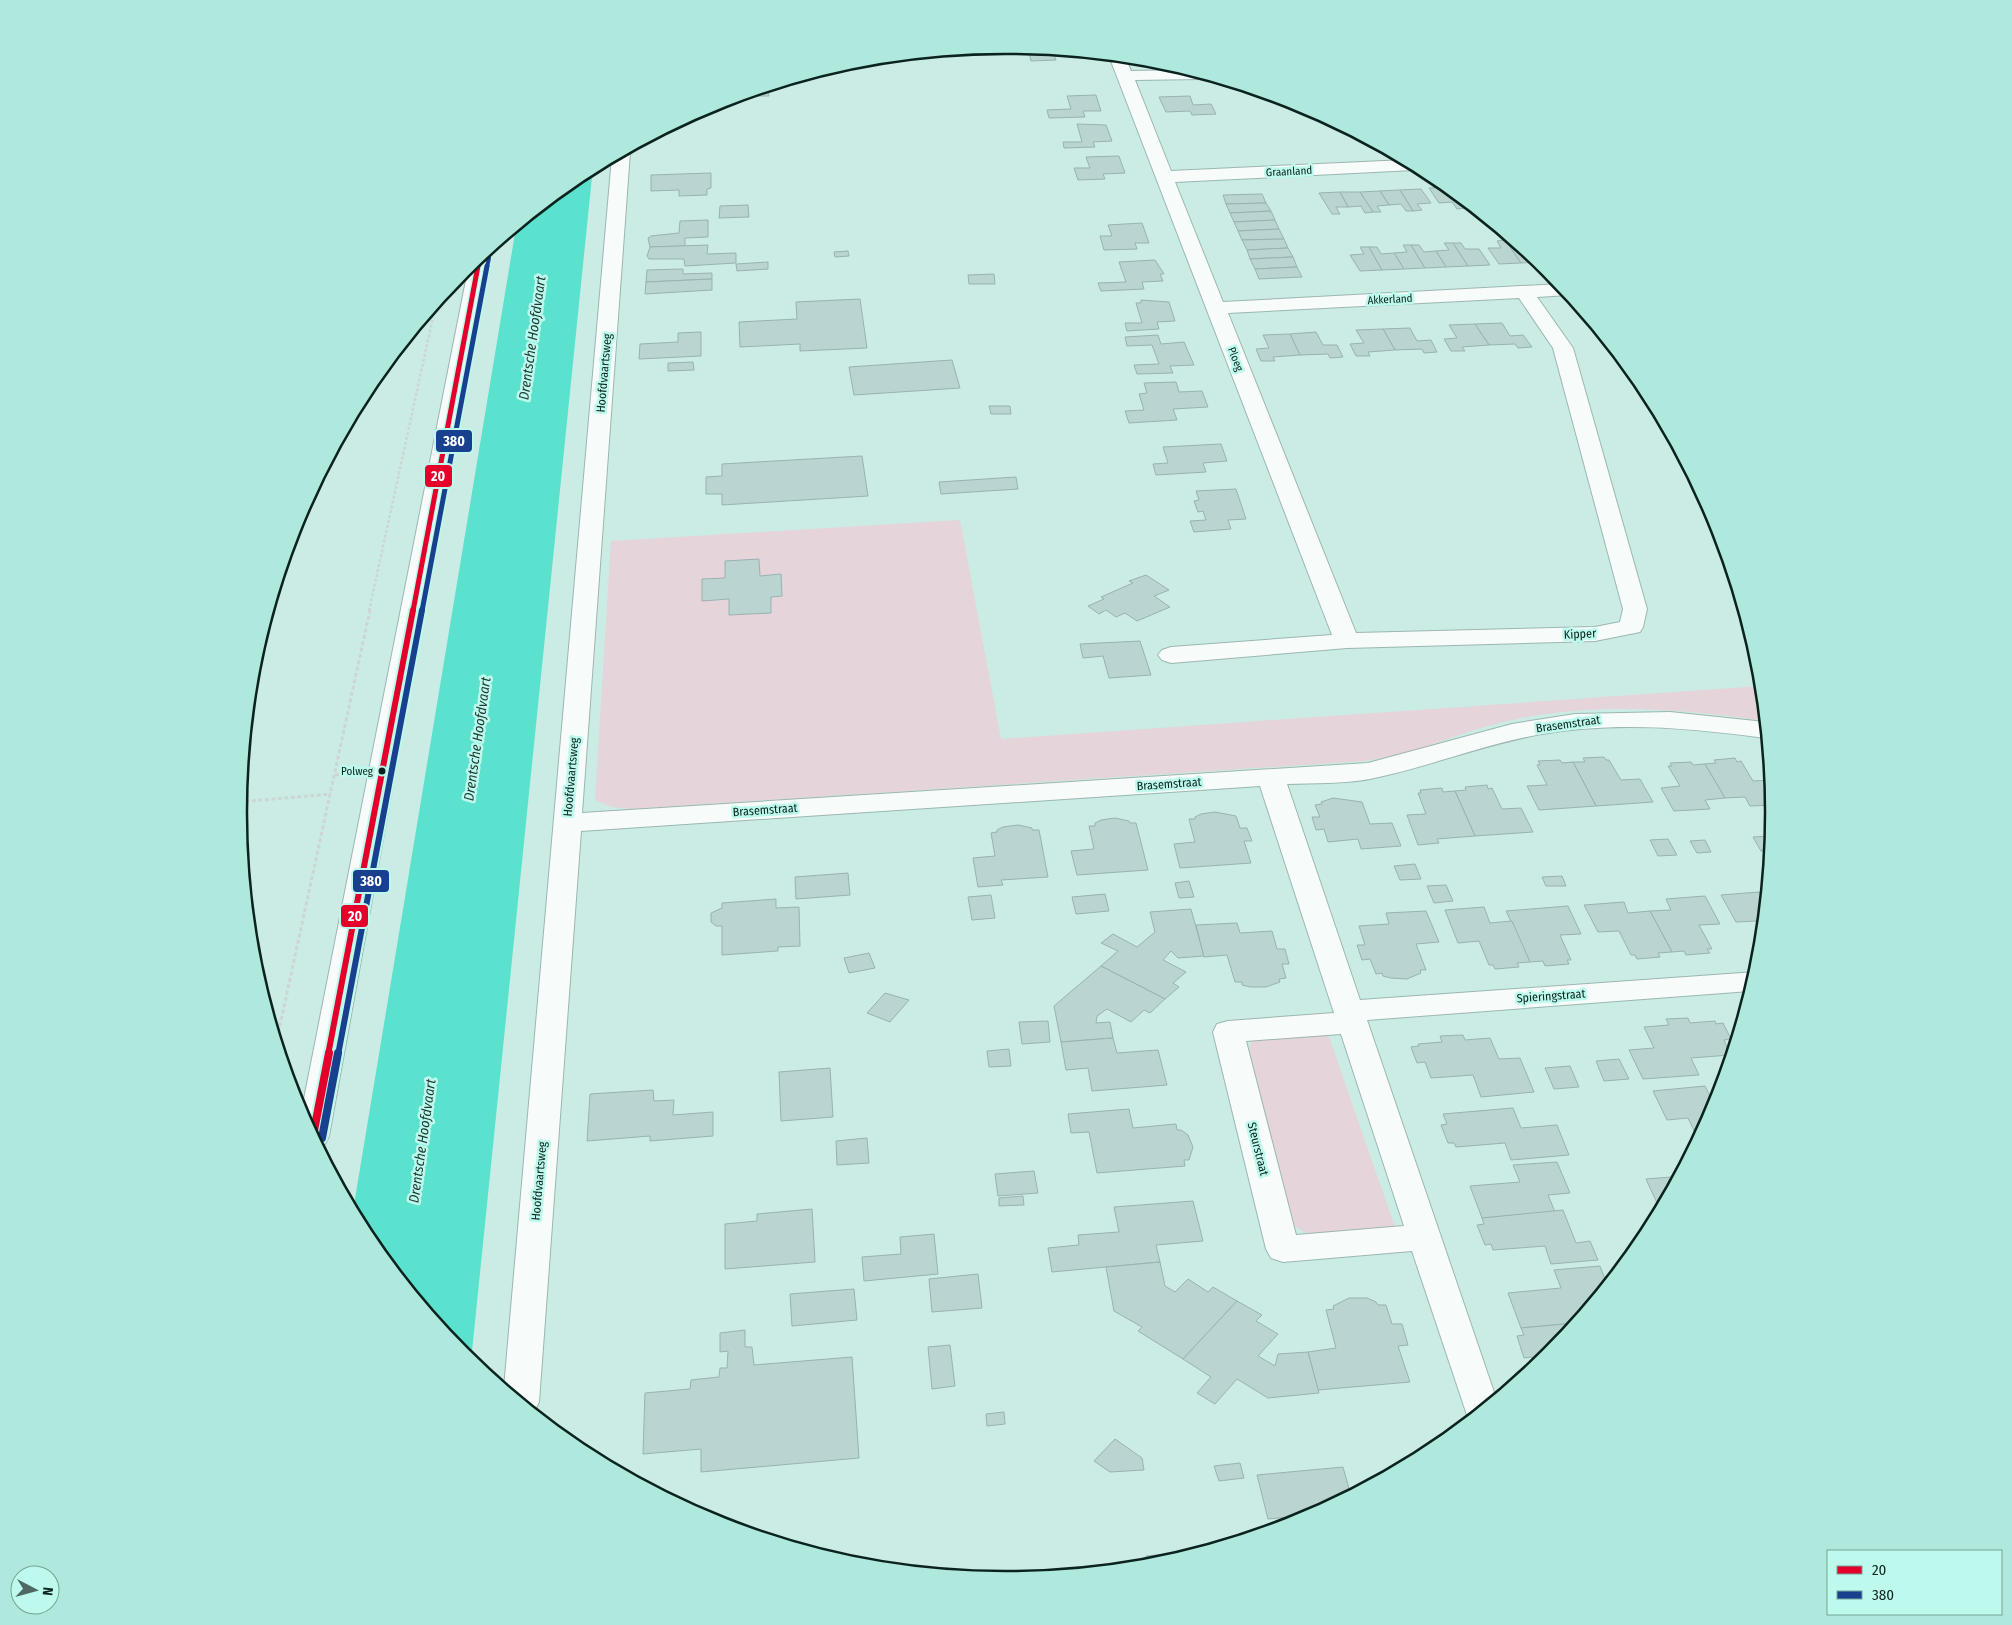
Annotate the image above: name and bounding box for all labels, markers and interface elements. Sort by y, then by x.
street label: Graanland [1266,164,1312,179]
water label: Drentsche Hoofdvaart [515,275,550,401]
street label: Akkerland [1367,292,1413,307]
street label: Hoofdvaartsweg [594,333,614,413]
street label: Ploeg [1225,345,1246,374]
line badge: 380 [435,429,473,453]
text: 380 [442,433,465,450]
line badge: 20 [424,464,453,488]
text: 20 [430,468,445,485]
street label: Kipper [1564,626,1597,642]
water label: Drentsche Hoofdvaart [460,676,495,802]
street label: Brasemstraat [1535,713,1601,735]
street label: Hoofdvaartsweg [561,737,581,817]
place label: Polweg [341,765,374,778]
marker: Polweg [377,766,387,776]
street label: Brasemstraat [1136,775,1202,793]
street label: Brasemstraat [732,801,798,819]
line badge: 380 [352,869,390,893]
text: 380 [359,873,382,890]
line badge: 20 [340,904,369,928]
text: 20 [347,908,362,925]
street label: Spieringstraat [1516,987,1586,1005]
water label: Drentsche Hoofdvaart [405,1078,440,1204]
street label: Steurstraat [1245,1121,1271,1177]
street label: Hoofdvaartsweg [529,1141,549,1221]
legend [1827,1550,2002,1615]
text: 20 [1872,1561,1886,1579]
north arrow [10,1565,60,1615]
text: N [39,1586,56,1596]
text: 380 [1872,1586,1894,1604]

